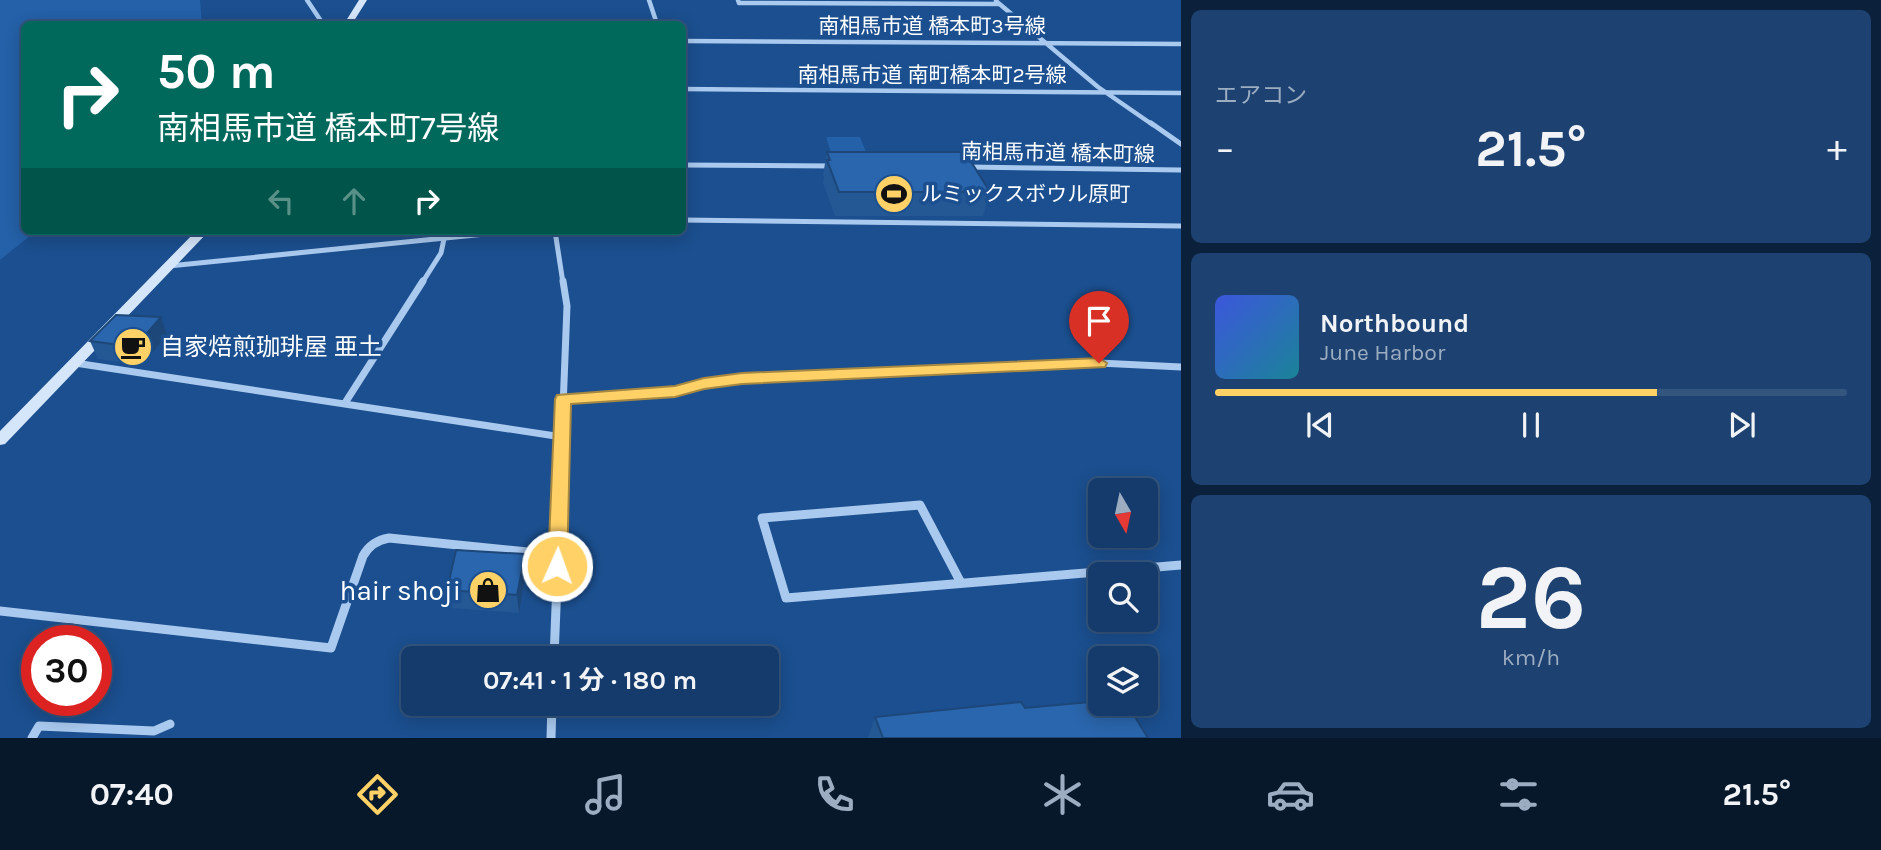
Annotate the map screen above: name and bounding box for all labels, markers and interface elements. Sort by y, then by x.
street label: 南相馬市道 橋本町3号線 [818,14,1046,38]
text: 50 m [157,43,275,100]
icon: right [42,49,133,140]
street label: 南相馬市道 南町橋本町2号線 [797,63,1067,87]
text: エアコン [1215,82,1307,109]
text: 南相馬市道 橋本町7号線 [157,110,500,147]
text: 21.5° [1475,118,1587,179]
text: − [1215,126,1235,171]
text: + [1827,126,1847,171]
street label: 南相馬市道 橋本町線 [961,139,1155,167]
sports icon: ルミックスボウル原町 [873,173,915,215]
icon: left [262,182,300,220]
icon: ahead [335,182,373,220]
icon: right [408,182,446,220]
place label: ルミックスボウル原町 [921,182,1130,206]
pin [1069,291,1129,363]
icon: arrive [1080,302,1118,340]
text: Northbound [1320,308,1469,339]
cafe icon: 自家焙煎珈琲屋 亜土 [112,326,154,368]
place label: 自家焙煎珈琲屋 亜土 [160,333,382,361]
text: June Harbor [1320,339,1445,366]
icon: previous [1301,406,1339,444]
icon: pause [1512,406,1550,444]
icon: next [1723,406,1761,444]
north arrow [1088,478,1158,548]
map controls [1088,478,1158,716]
position arrow [520,529,594,603]
text: 26 [1476,545,1586,651]
button: search [1088,562,1158,632]
shop icon: hair shoji [467,569,509,611]
place label: hair shoji [340,574,461,607]
speed limit sign: 30 [21,625,112,716]
text: km/h [1502,644,1560,671]
button: layers [1088,646,1158,716]
text: 07:41 · 1 分 · 180 m [483,665,697,696]
icon: directions [353,770,402,819]
icon: music [581,770,630,819]
icon: phone [810,770,859,819]
icon: climate [1038,770,1087,819]
icon: car [1266,770,1315,819]
icon: filters [1494,770,1543,819]
text: 07:40 [90,776,174,813]
text: 21.5° [1723,776,1791,813]

